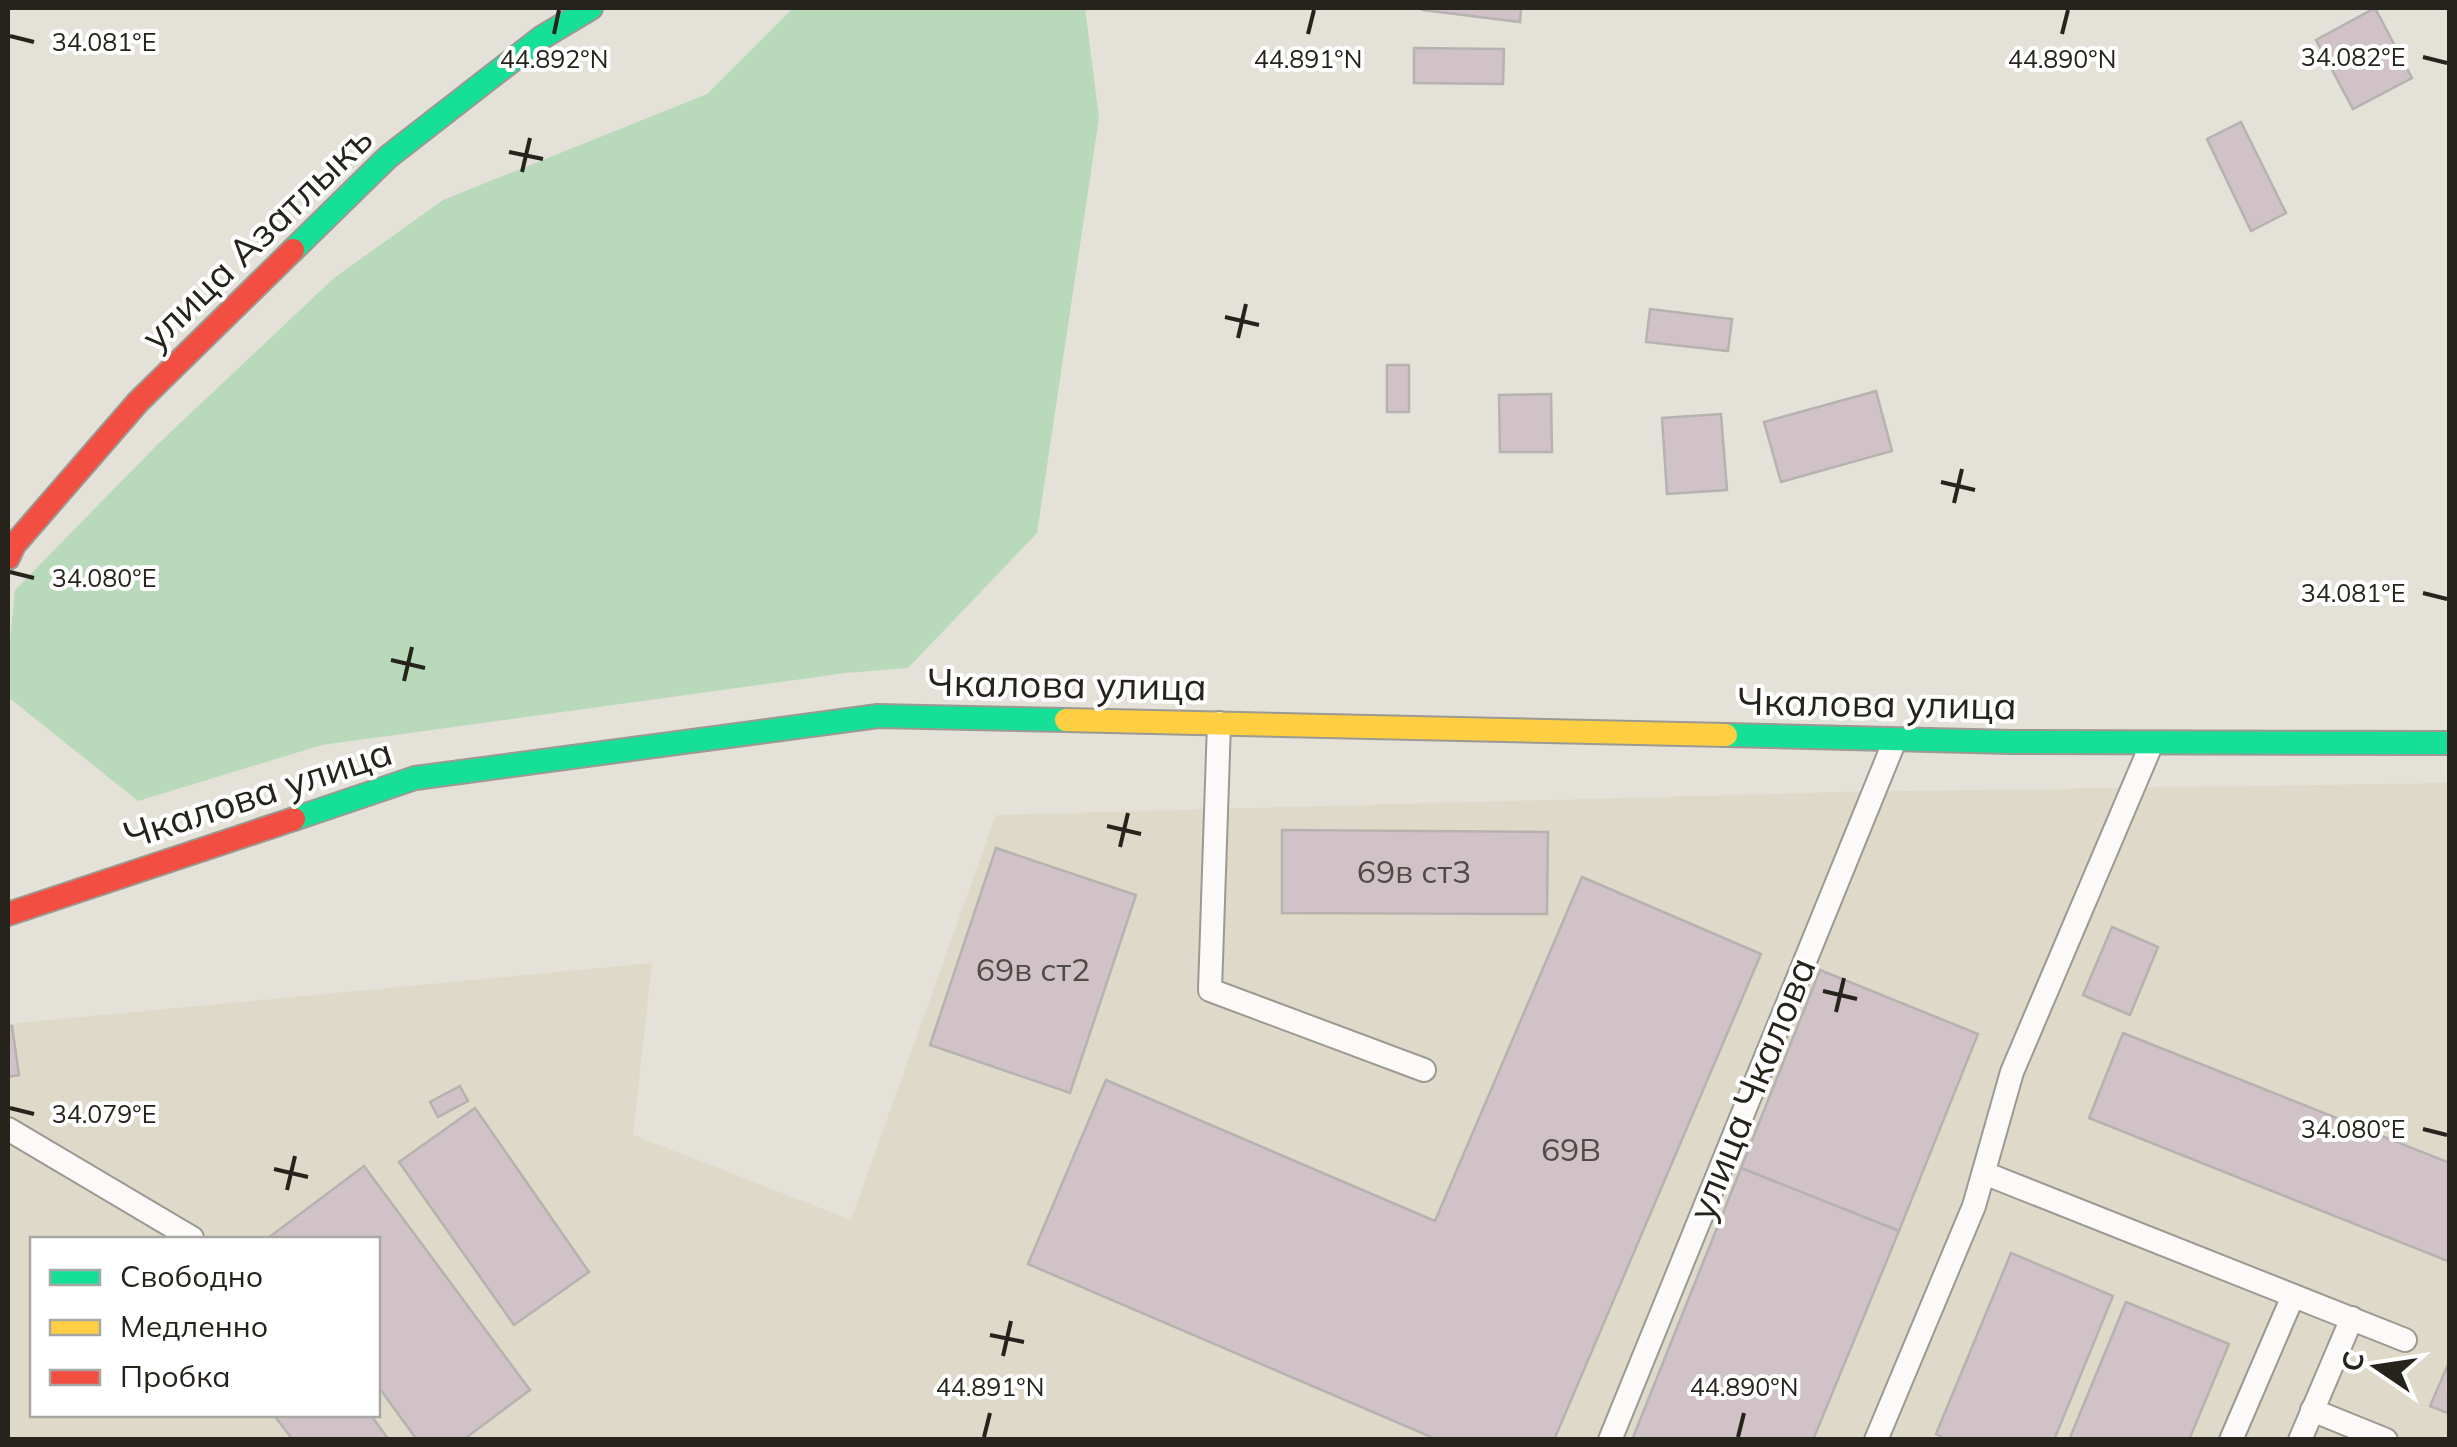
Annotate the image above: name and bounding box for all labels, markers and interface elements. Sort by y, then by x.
text: 34.081°E [52,26,156,57]
text: 34.082°E [2301,41,2405,72]
text: 44.892°N [500,43,608,74]
text: 44.891°N [1254,43,1362,74]
text: 44.890°N [2008,43,2116,74]
street label: улица Азатлыкъ [131,115,382,360]
text: 34.080°E [52,562,156,593]
text: 34.081°E [2301,577,2405,608]
street label: Чкалова улица [927,658,1207,710]
street label: Чкалова улица [1737,677,2017,729]
street label: Чкалова улица [117,727,398,859]
house number: 69в ст3 [1357,851,1471,891]
house number: 69в ст2 [976,949,1090,989]
street label: улица Чкалова [1676,950,1826,1227]
text: 34.079°E [52,1098,156,1129]
text: 34.080°E [2301,1113,2405,1144]
house number: 69В [1541,1129,1601,1169]
legend [30,1237,380,1417]
text: Свободно [120,1257,263,1295]
text: Медленно [120,1307,268,1345]
north arrow [2327,1317,2427,1417]
text: С [2333,1348,2371,1375]
text: Пробка [120,1357,231,1395]
text: 44.891°N [936,1371,1044,1402]
text: 44.890°N [1690,1371,1798,1402]

